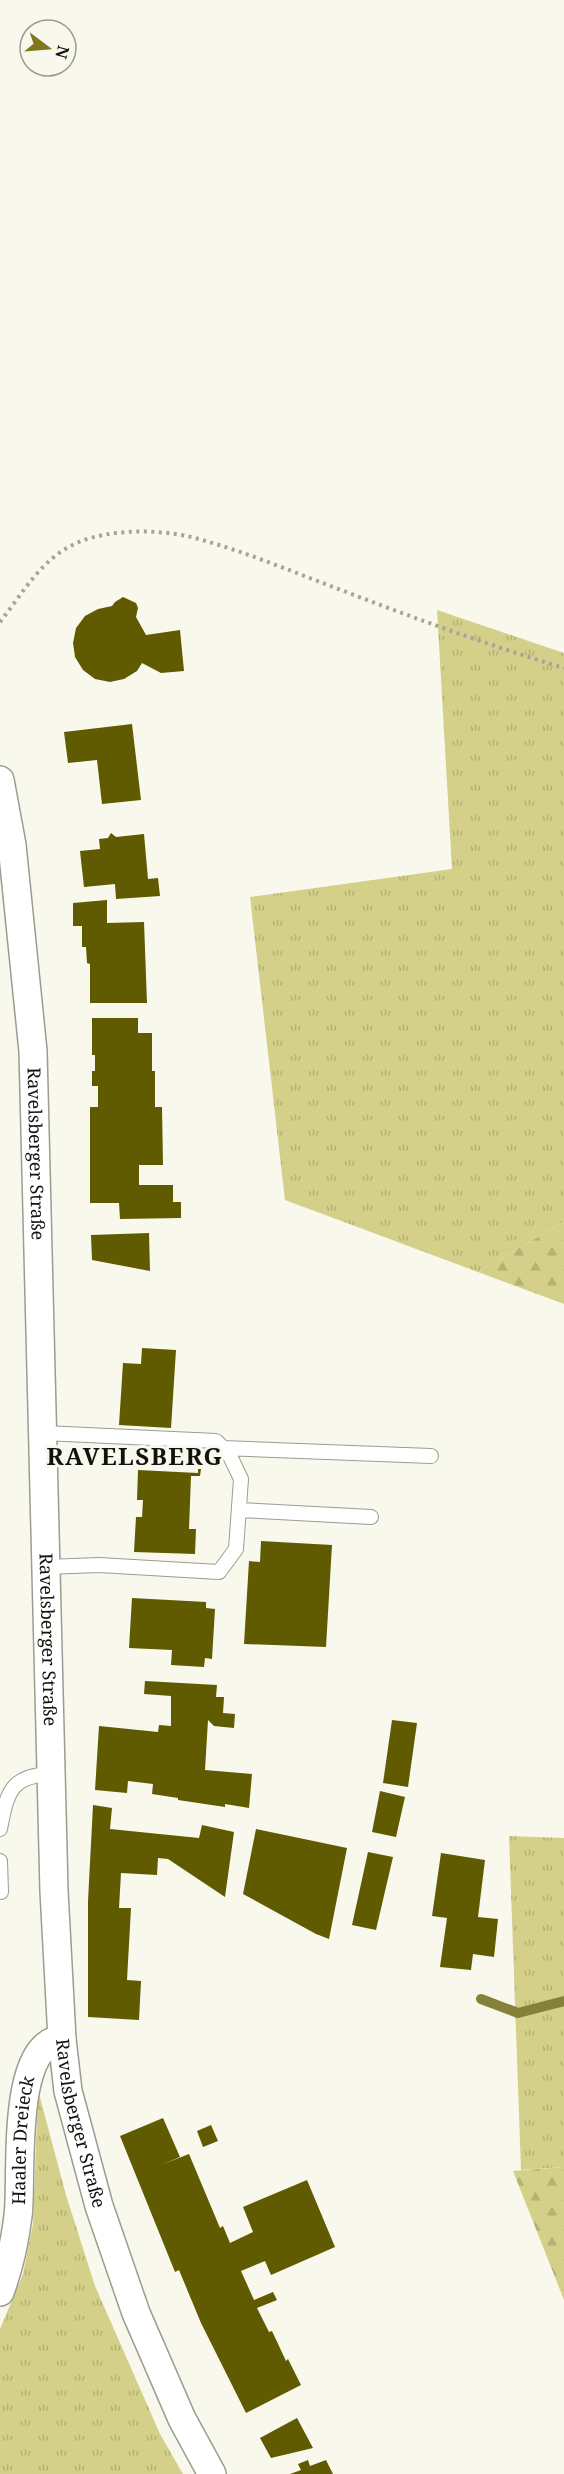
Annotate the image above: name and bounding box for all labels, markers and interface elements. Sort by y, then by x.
north arrow [18,18,78,78]
text: N [50,43,75,62]
street label: Ravelsberger Straße [22,1067,51,1241]
district label: RAVELSBERG [46,1439,224,1472]
street label: Ravelsberger Straße [35,1553,63,1726]
street label: Ravelsberger Straße [51,2037,112,2210]
street label: Haaler Dreieck [6,2073,40,2205]

